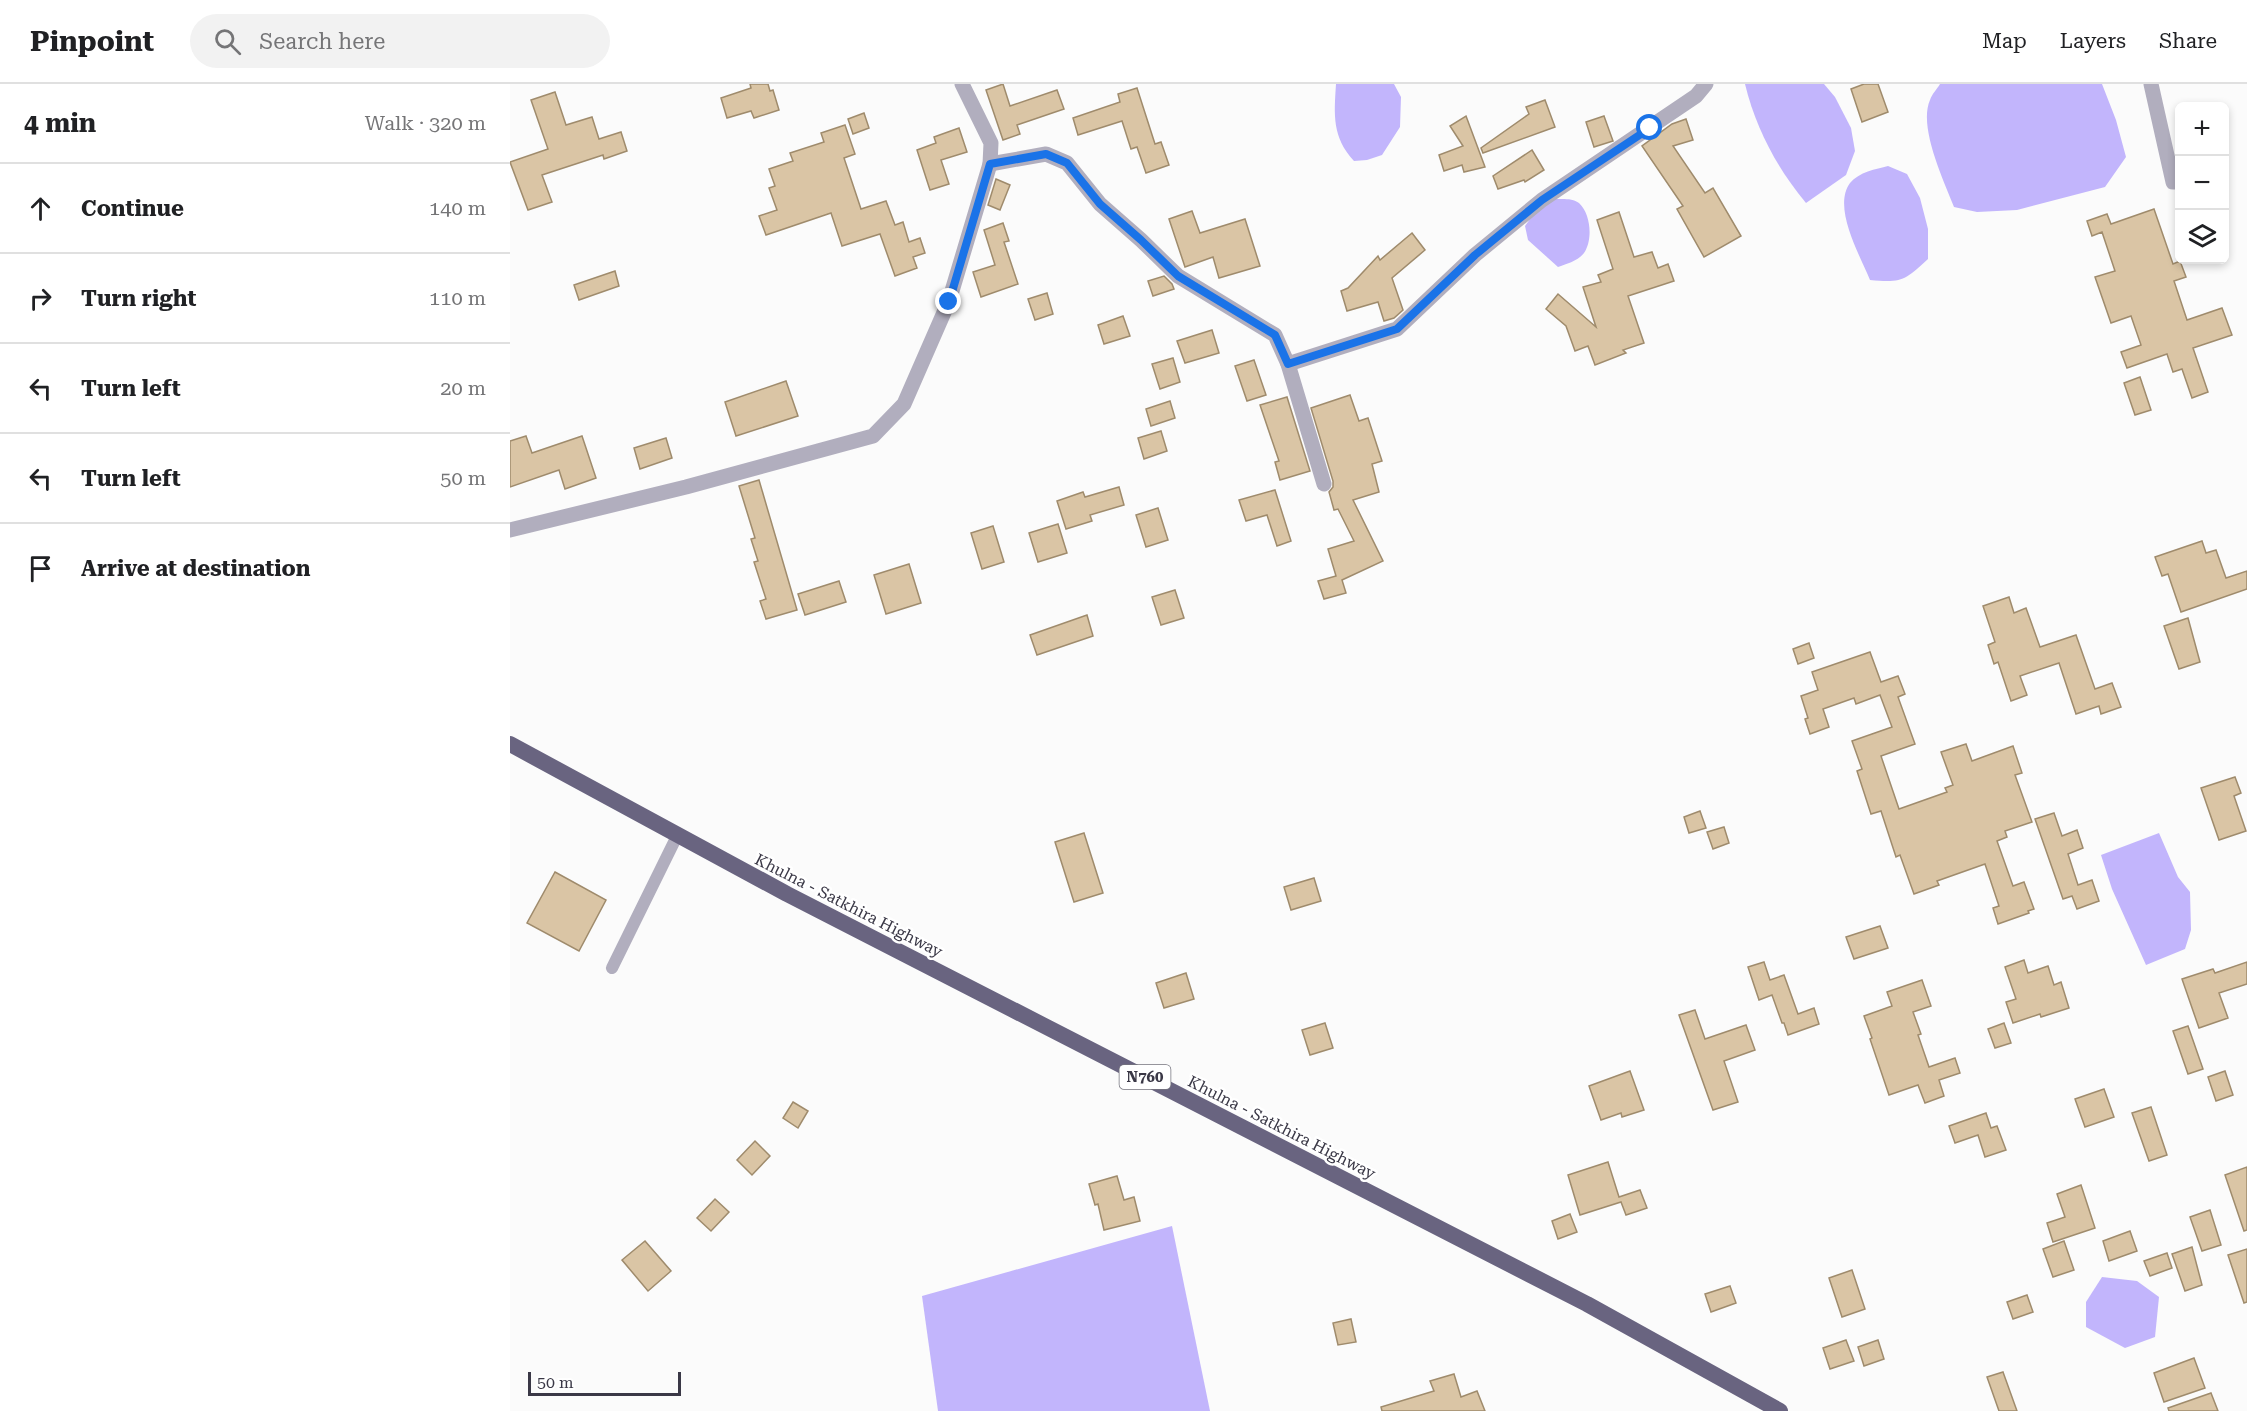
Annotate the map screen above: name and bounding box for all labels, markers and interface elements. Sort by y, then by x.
search box [190,14,610,68]
text: Pinpoint [30,25,154,58]
icon: search [211,25,244,58]
text: Search here [259,29,385,54]
text: Map [1982,29,2027,53]
text: Layers [2060,29,2126,53]
text: Share [2159,29,2217,53]
map controls [2175,102,2229,264]
button: + [2175,102,2229,156]
text: 4 min [24,108,96,138]
text: Walk · 320 m [365,111,486,135]
route start [1636,114,1662,140]
button: − [2175,156,2229,210]
icon: ahead [24,192,57,225]
text: Continue [81,196,184,221]
text: 140 m [429,196,486,220]
button: layers [2175,210,2229,264]
icon: right [24,282,57,315]
text: Turn right [81,286,196,311]
text: 110 m [429,286,486,310]
route end [935,288,961,314]
icon: left [24,372,57,405]
text: Turn left [81,376,181,401]
text: 20 m [440,376,486,400]
icon: left [24,462,57,495]
text: Turn left [81,466,181,491]
text: 50 m [440,466,486,490]
icon: arrive [24,552,57,585]
text: Arrive at destination [81,556,310,581]
street label: Khulna - Satkhira Highway [752,850,946,961]
road number: N760 [1120,1065,1170,1089]
street label: Khulna - Satkhira Highway [1185,1072,1379,1183]
scale bar [528,1369,681,1396]
text: 50 m [537,1373,574,1392]

